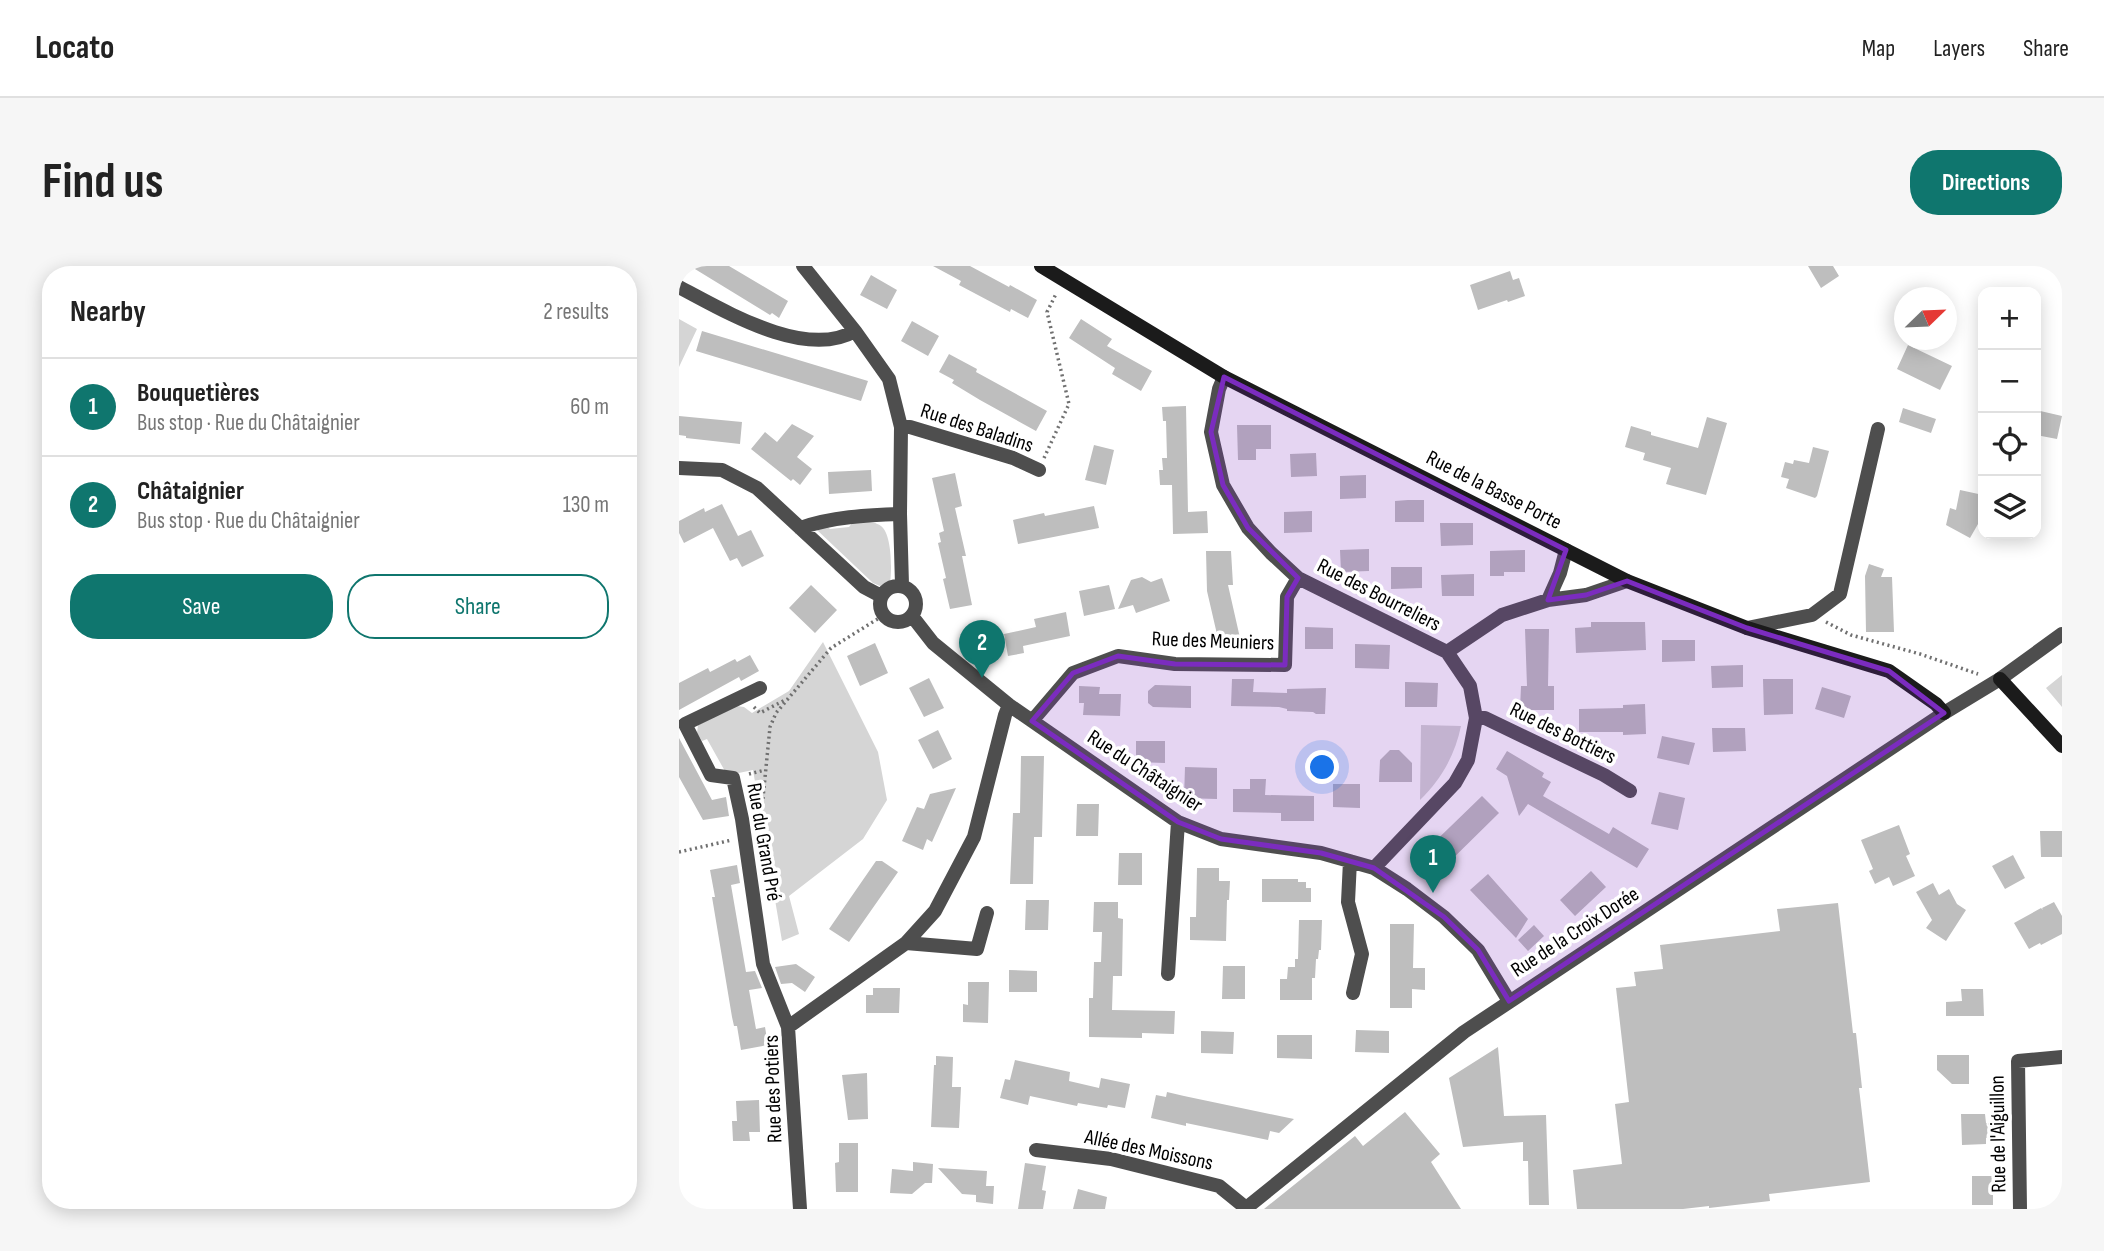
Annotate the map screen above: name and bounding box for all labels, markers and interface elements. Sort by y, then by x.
text: Locato [35,28,114,68]
text: Map [1862,34,1895,63]
text: Layers [1933,34,1985,63]
text: Share [2023,34,2069,63]
button: Directions [1910,150,2062,215]
text: Find us [42,153,164,212]
north arrow [1894,287,1957,350]
map controls [1978,287,2041,539]
button: + [1978,287,2041,350]
text: Nearby [70,294,146,330]
text: 2 results [543,298,609,326]
button: − [1978,350,2041,413]
text: Bouquetières [137,378,260,409]
text: 1 [88,393,98,421]
text: 60 m [570,393,609,421]
street label: Rue des Baladins [917,398,1037,458]
text: Bus stop · Rue du Châtaignier [137,409,360,437]
button: locate [1978,413,2041,476]
street label: Rue de la Basse Porte [1422,445,1566,535]
text: Châtaignier [137,476,244,507]
button: layers [1978,476,2041,539]
text: 2 [88,491,98,519]
text: 130 m [563,491,609,519]
text: Bus stop · Rue du Châtaignier [137,507,360,535]
street label: Rue des Bourreliers [1313,553,1445,637]
button: Save [70,574,333,639]
button: Share [347,574,609,639]
pin: 2 [959,620,1005,678]
street label: Rue des Meuniers [1151,626,1275,656]
street label: Rue des Bottiers [1506,697,1620,769]
street label: Rue du Châtaignier [1083,724,1207,818]
your location [1305,750,1339,784]
street label: Rue du Grand Pré [741,781,787,903]
pin: 1 [1410,835,1456,893]
street label: Rue de la Croix Dorée [1506,881,1644,983]
street label: Rue des Potiers [759,1035,787,1143]
street label: Rue de l'Aiguillon [1984,1075,2012,1193]
street label: Allée des Moissons [1082,1124,1215,1176]

